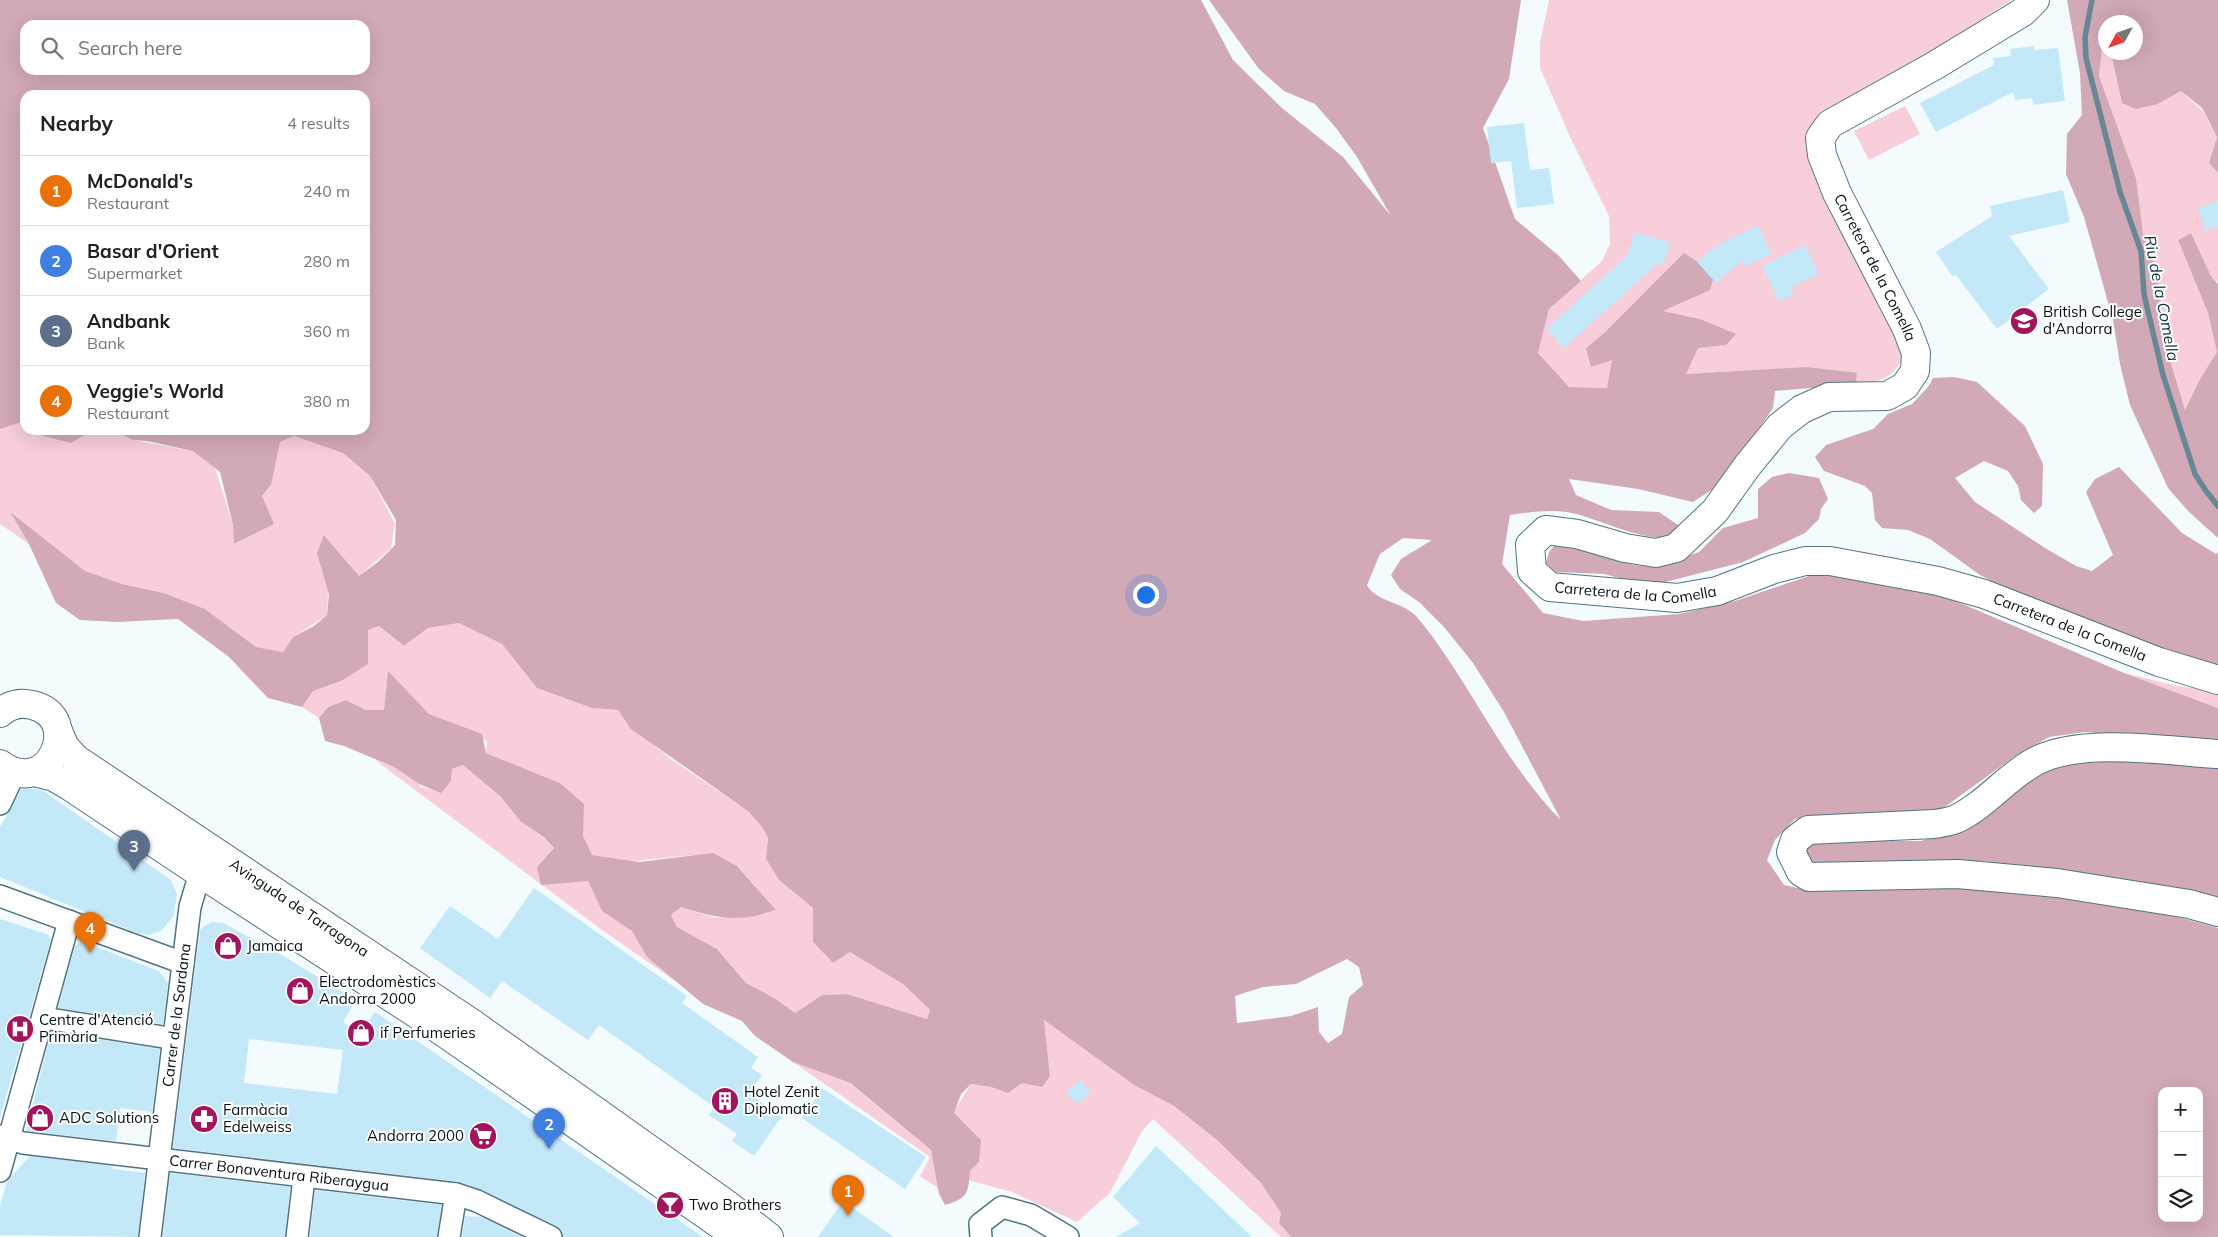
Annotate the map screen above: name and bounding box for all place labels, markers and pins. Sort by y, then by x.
place label: British College d'Andorra [2043,302,2142,338]
school or university icon: British College d'Andorra [2009,306,2039,336]
pin: 3 [118,830,150,871]
pin: 4 [74,912,106,953]
shop icon: Jamaica [213,931,243,961]
place label: Jamaica [247,936,303,955]
place label: Electrodomèstics Andorra 2000 [319,972,436,1008]
shop icon: Electrodomèstics Andorra 2000 [285,976,315,1006]
place label: Centre d'Atenció Primària [39,1010,153,1046]
hospital icon: Centre d'Atenció Primària [5,1014,35,1044]
shop icon: if Perfumeries [346,1018,376,1048]
place label: if Perfumeries [380,1023,476,1042]
place label: Hotel Zenit Diplomatic [744,1082,819,1118]
building icon: Hotel Zenit Diplomatic [710,1086,740,1116]
place label: Farmàcia Edelweiss [223,1100,292,1136]
shop icon: ADC Solutions [25,1103,55,1133]
pharmacy icon: Farmàcia Edelweiss [189,1104,219,1134]
place label: ADC Solutions [59,1108,159,1127]
pin: 2 [533,1108,565,1149]
supermarket icon: Andorra 2000 [468,1121,498,1151]
place label: Andorra 2000 [367,1126,464,1145]
pin: 1 [832,1175,864,1216]
bar icon: Two Brothers [655,1190,685,1220]
place label: Two Brothers [689,1195,782,1214]

